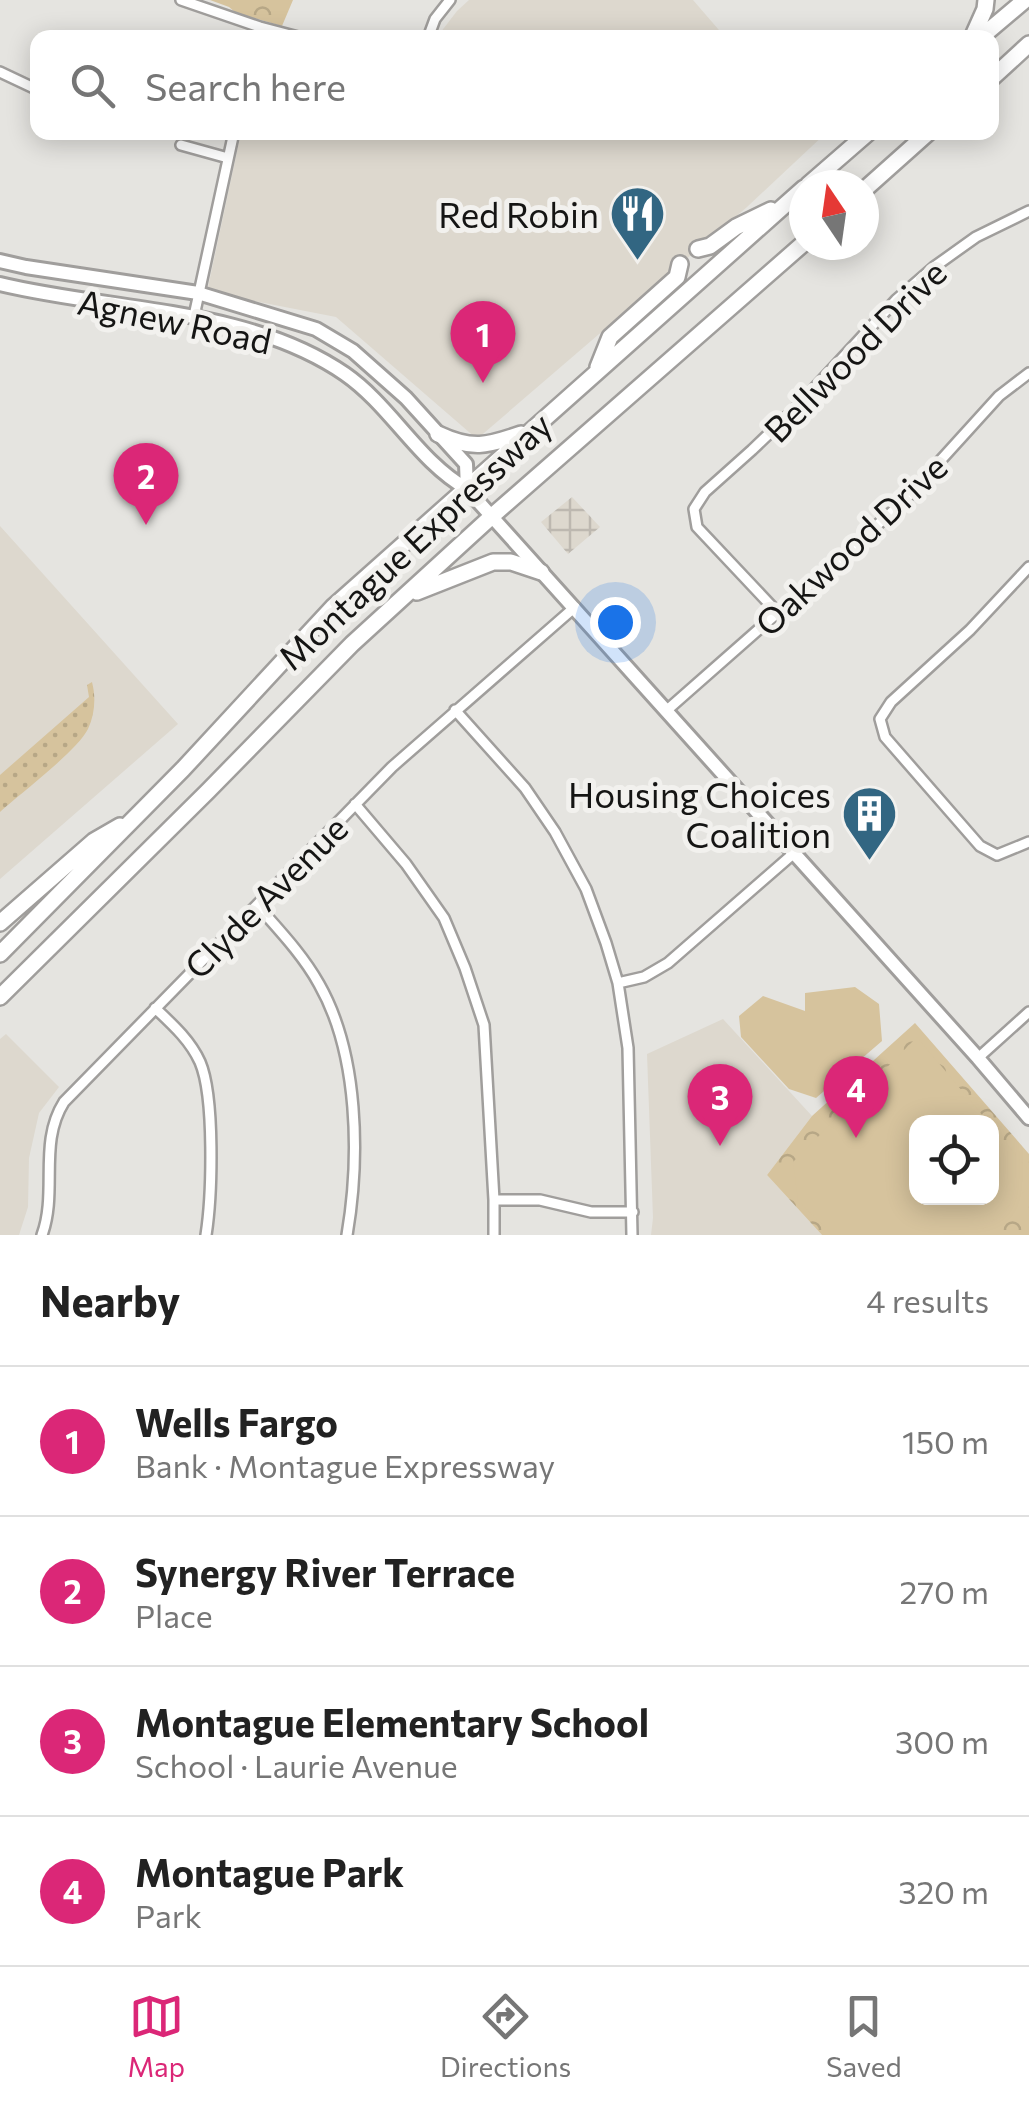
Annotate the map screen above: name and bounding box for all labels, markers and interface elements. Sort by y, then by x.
search box [30,30,999,140]
icon: search [65,58,120,113]
text: Search here [145,62,346,109]
north arrow [789,170,879,260]
restaurant icon: Red Robin [608,183,668,262]
place label: Red Robin [438,192,599,235]
street label: Bellwood Drive [754,250,954,450]
street label: Agnew Road [74,279,276,361]
pin: 1 [450,300,516,383]
street label: Montague Expressway [268,402,560,678]
pin: 2 [114,442,178,525]
street label: Oakwood Drive [745,444,955,644]
your location [590,597,641,648]
place label: Housing Choices Coalition [568,772,831,855]
building icon: Housing Choices Coalition [840,783,900,862]
street label: Clyde Avenue [175,806,355,986]
pin: 4 [824,1056,888,1138]
pin: 3 [688,1064,752,1146]
map controls [909,1115,999,1205]
button: locate [909,1115,999,1205]
text: Nearby [40,1274,180,1326]
text: 4 results [866,1280,989,1320]
text: Wells Fargo [135,1398,338,1445]
text: 1 [65,1421,80,1461]
text: 150 m [902,1421,989,1461]
text: Bank · Montague Expressway [135,1445,555,1485]
text: Synergy River Terrace [135,1548,515,1595]
text: 2 [63,1571,82,1611]
text: 270 m [900,1571,989,1611]
text: Place [135,1595,213,1635]
text: Montague Elementary School [135,1698,649,1745]
text: 3 [63,1721,82,1761]
text: 300 m [895,1721,989,1761]
text: School · Laurie Avenue [135,1745,458,1785]
text: Montague Park [135,1848,404,1895]
text: 4 [63,1871,82,1911]
text: 320 m [898,1871,989,1911]
text: Park [135,1895,202,1935]
tab: Map [127,1989,185,2083]
tab: Directions [440,1989,571,2083]
tab: Saved [826,1989,902,2083]

